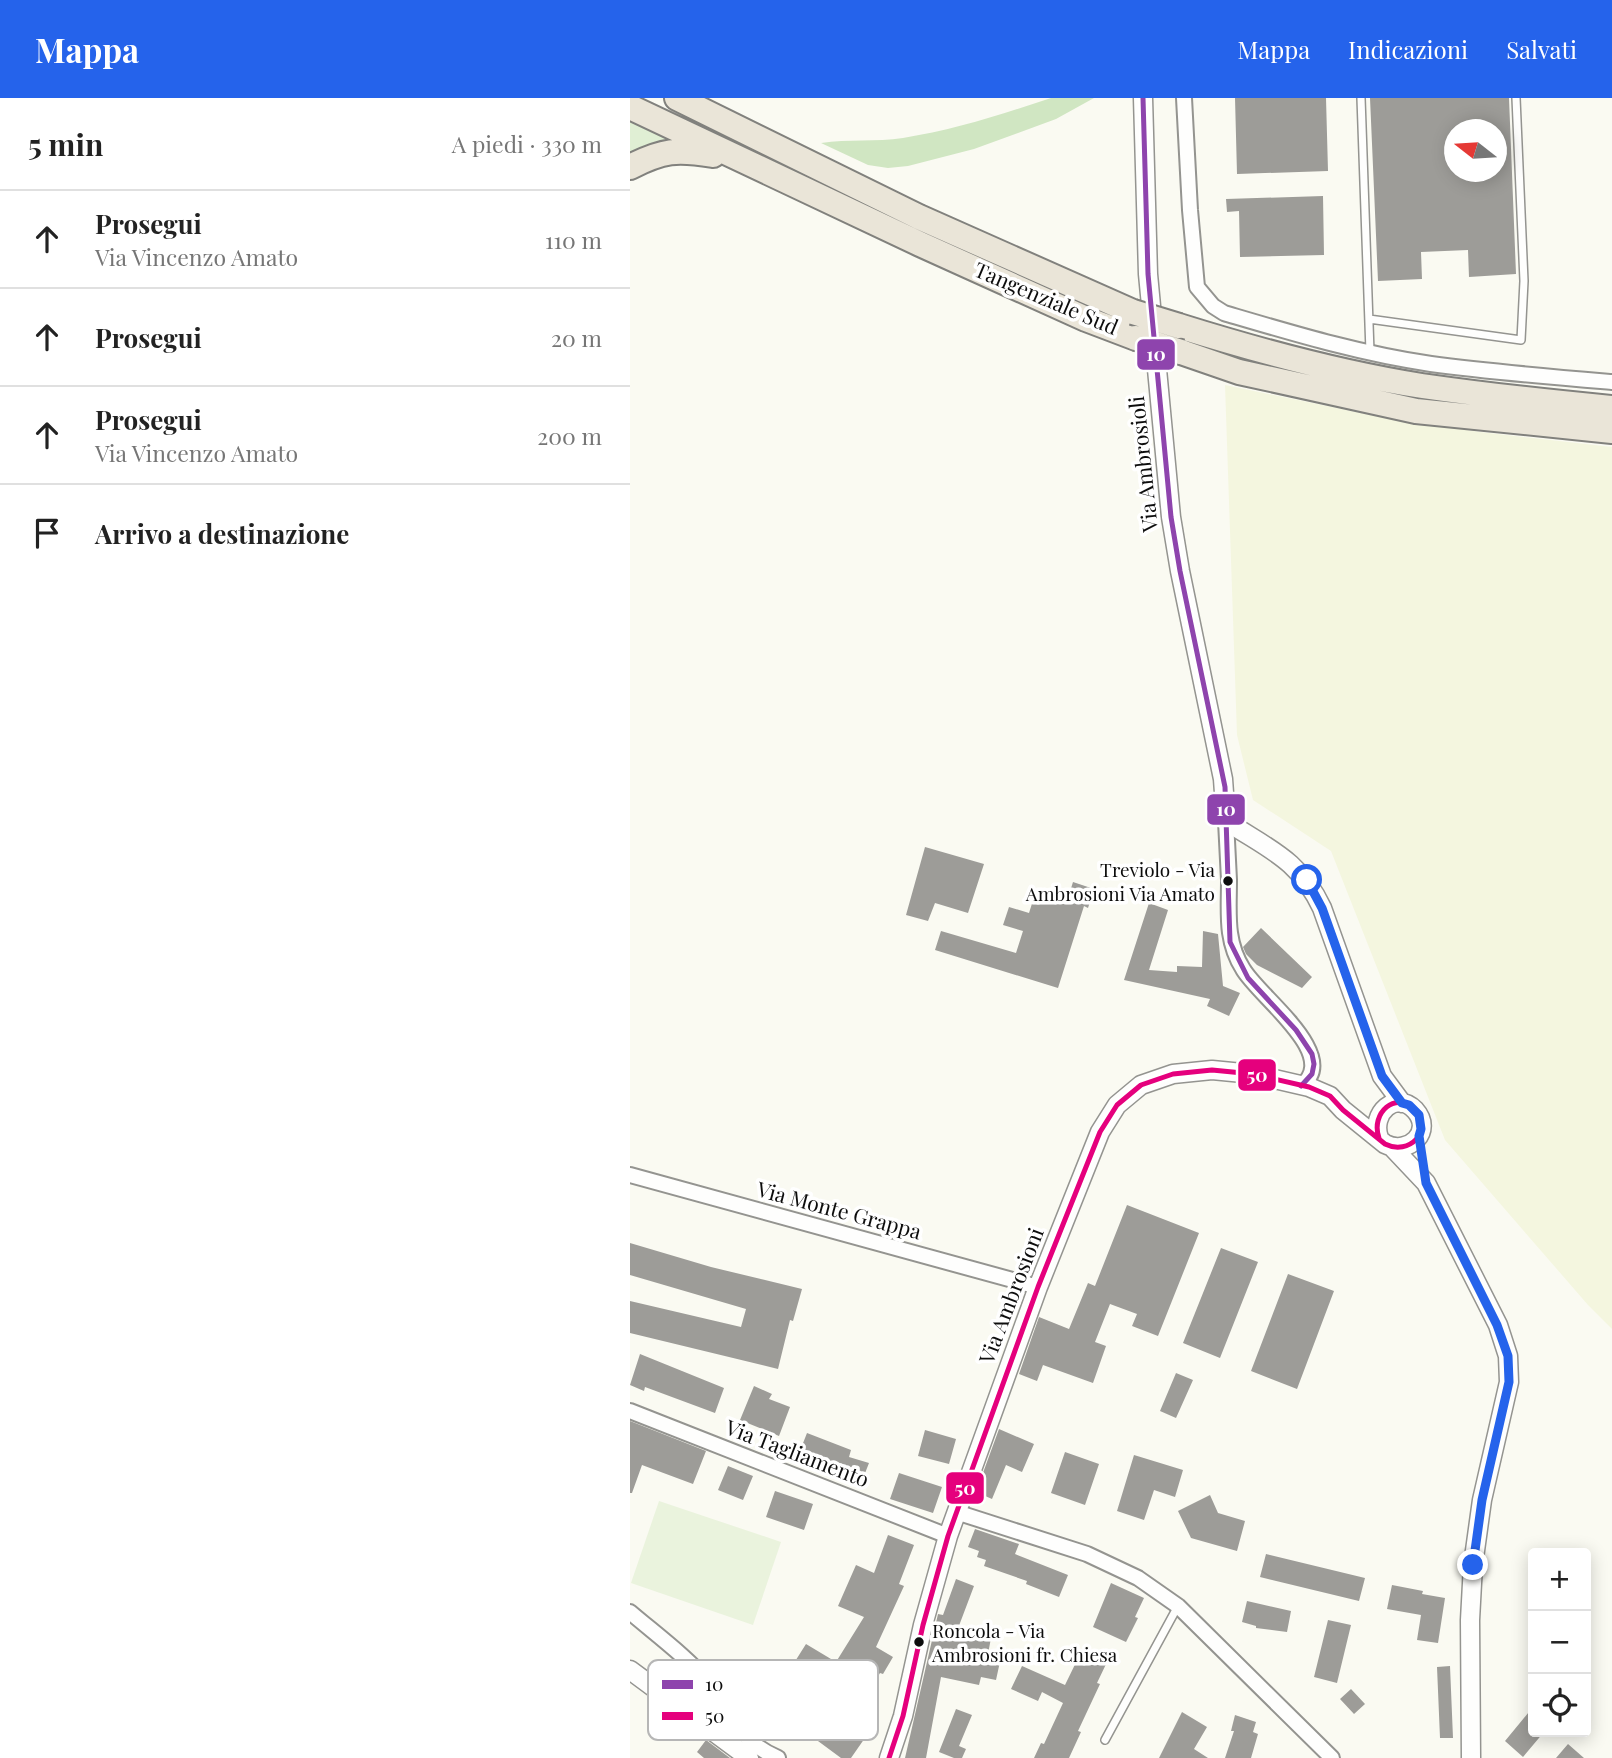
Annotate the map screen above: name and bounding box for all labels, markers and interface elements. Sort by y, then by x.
text: Mappa [35,27,139,71]
text: Mappa [1238,33,1310,65]
text: Indicazioni [1348,33,1468,65]
text: Salvati [1506,33,1577,65]
north arrow [1444,119,1507,182]
text: 5 min [28,124,103,164]
text: A piedi · 330 m [452,128,602,159]
text: Prosegui [95,206,202,241]
icon: ahead [28,220,66,258]
text: 110 m [545,224,602,255]
text: Via Vincenzo Amato [95,241,298,272]
street label: Tangenziale Sud [971,254,1123,340]
icon: ahead [28,318,66,356]
text: Prosegui [95,320,202,355]
text: 20 m [551,322,602,353]
line badge: 10 [1136,338,1176,371]
text: 10 [1146,340,1166,366]
street label: Via Ambrosioli [1121,395,1163,535]
text: Prosegui [95,402,202,437]
icon: ahead [28,416,66,454]
text: 200 m [537,420,602,451]
text: Via Vincenzo Amato [95,437,298,468]
icon: arrive [28,514,66,552]
text: Arrivo a destinazione [95,516,349,551]
line badge: 10 [1206,793,1246,826]
text: 10 [1216,795,1236,821]
place label: Treviolo - Via Ambrosioni Via Amato [1025,856,1216,906]
route start [1291,864,1322,895]
marker: Treviolo - Via Ambrosioni Via Amato [1221,874,1235,888]
line badge: 50 [1237,1058,1277,1092]
text: 50 [1247,1061,1267,1087]
street label: Via Monte Grappa [753,1173,925,1245]
street label: Via Ambrosioni [971,1223,1049,1368]
street label: Via Tagliamento [721,1412,873,1492]
line badge: 50 [945,1471,985,1505]
text: 50 [955,1474,975,1500]
map controls [1528,1548,1591,1737]
button: + [1528,1548,1591,1611]
route end [1457,1549,1488,1580]
button: − [1528,1611,1591,1674]
place label: Roncola - Via Ambrosioni fr. Chiesa [931,1617,1118,1667]
marker: Roncola - Via Ambrosioni fr. Chiesa [912,1635,926,1649]
legend [648,1660,878,1740]
text: 10 [705,1670,723,1696]
button: locate [1528,1674,1591,1737]
text: 50 [705,1702,724,1728]

